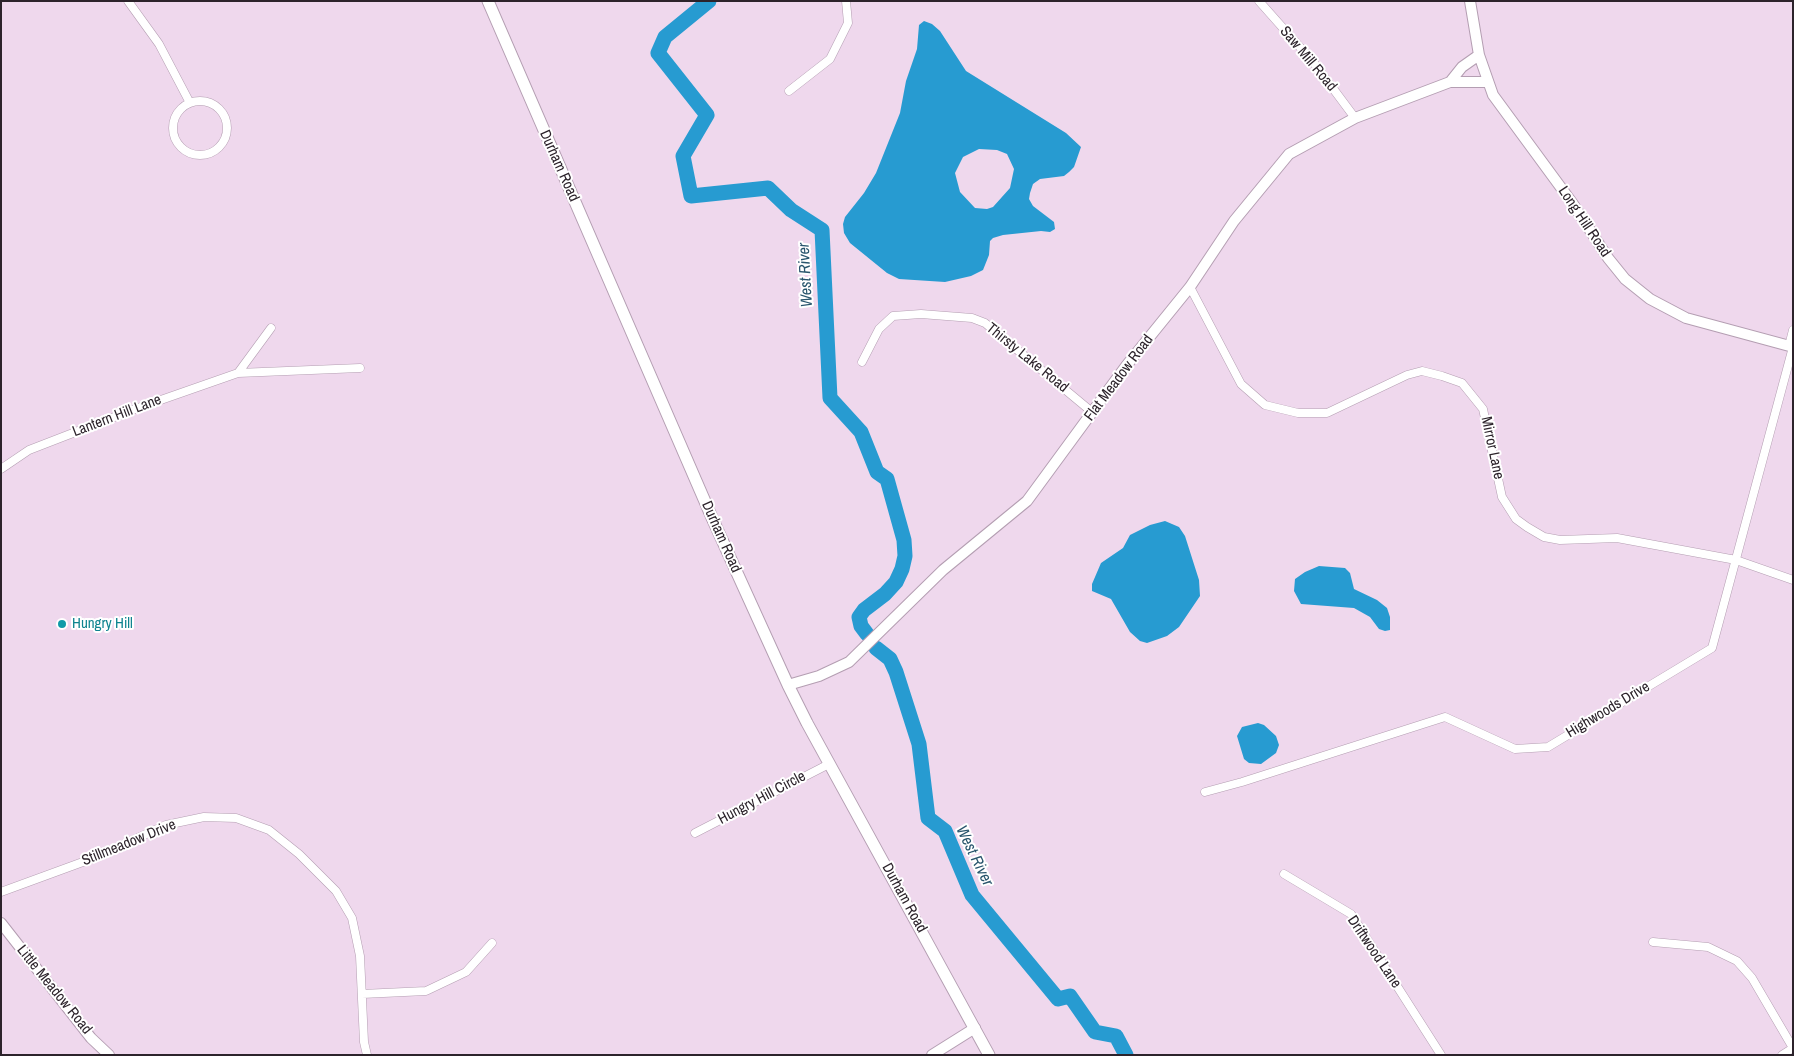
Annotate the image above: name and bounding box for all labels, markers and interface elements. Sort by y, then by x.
street label: Saw Mill Road [1276,23,1340,95]
street label: Durham Road [535,127,583,205]
street label: Long Hill Road [1554,183,1614,261]
water label: West River [795,242,817,308]
street label: Thirsty Lake Road [982,319,1072,397]
street label: Flat Meadow Road [1081,331,1157,425]
street label: Lantern Hill Lane [70,391,164,441]
street label: Mirror Lane [1477,415,1507,481]
street label: Durham Road [697,498,745,576]
place label: Hungry Hill [72,615,133,633]
marker: Hungry Hill [56,618,68,630]
street label: Highwoods Drive [1563,678,1653,742]
street label: Hungry Hill Circle [715,767,809,829]
street label: Stillmeadow Drive [79,816,179,870]
water label: West River [951,823,997,889]
street label: Durham Road [878,860,930,936]
street label: Driftwood Lane [1343,912,1405,992]
street label: Little Meadow Road [13,942,95,1038]

